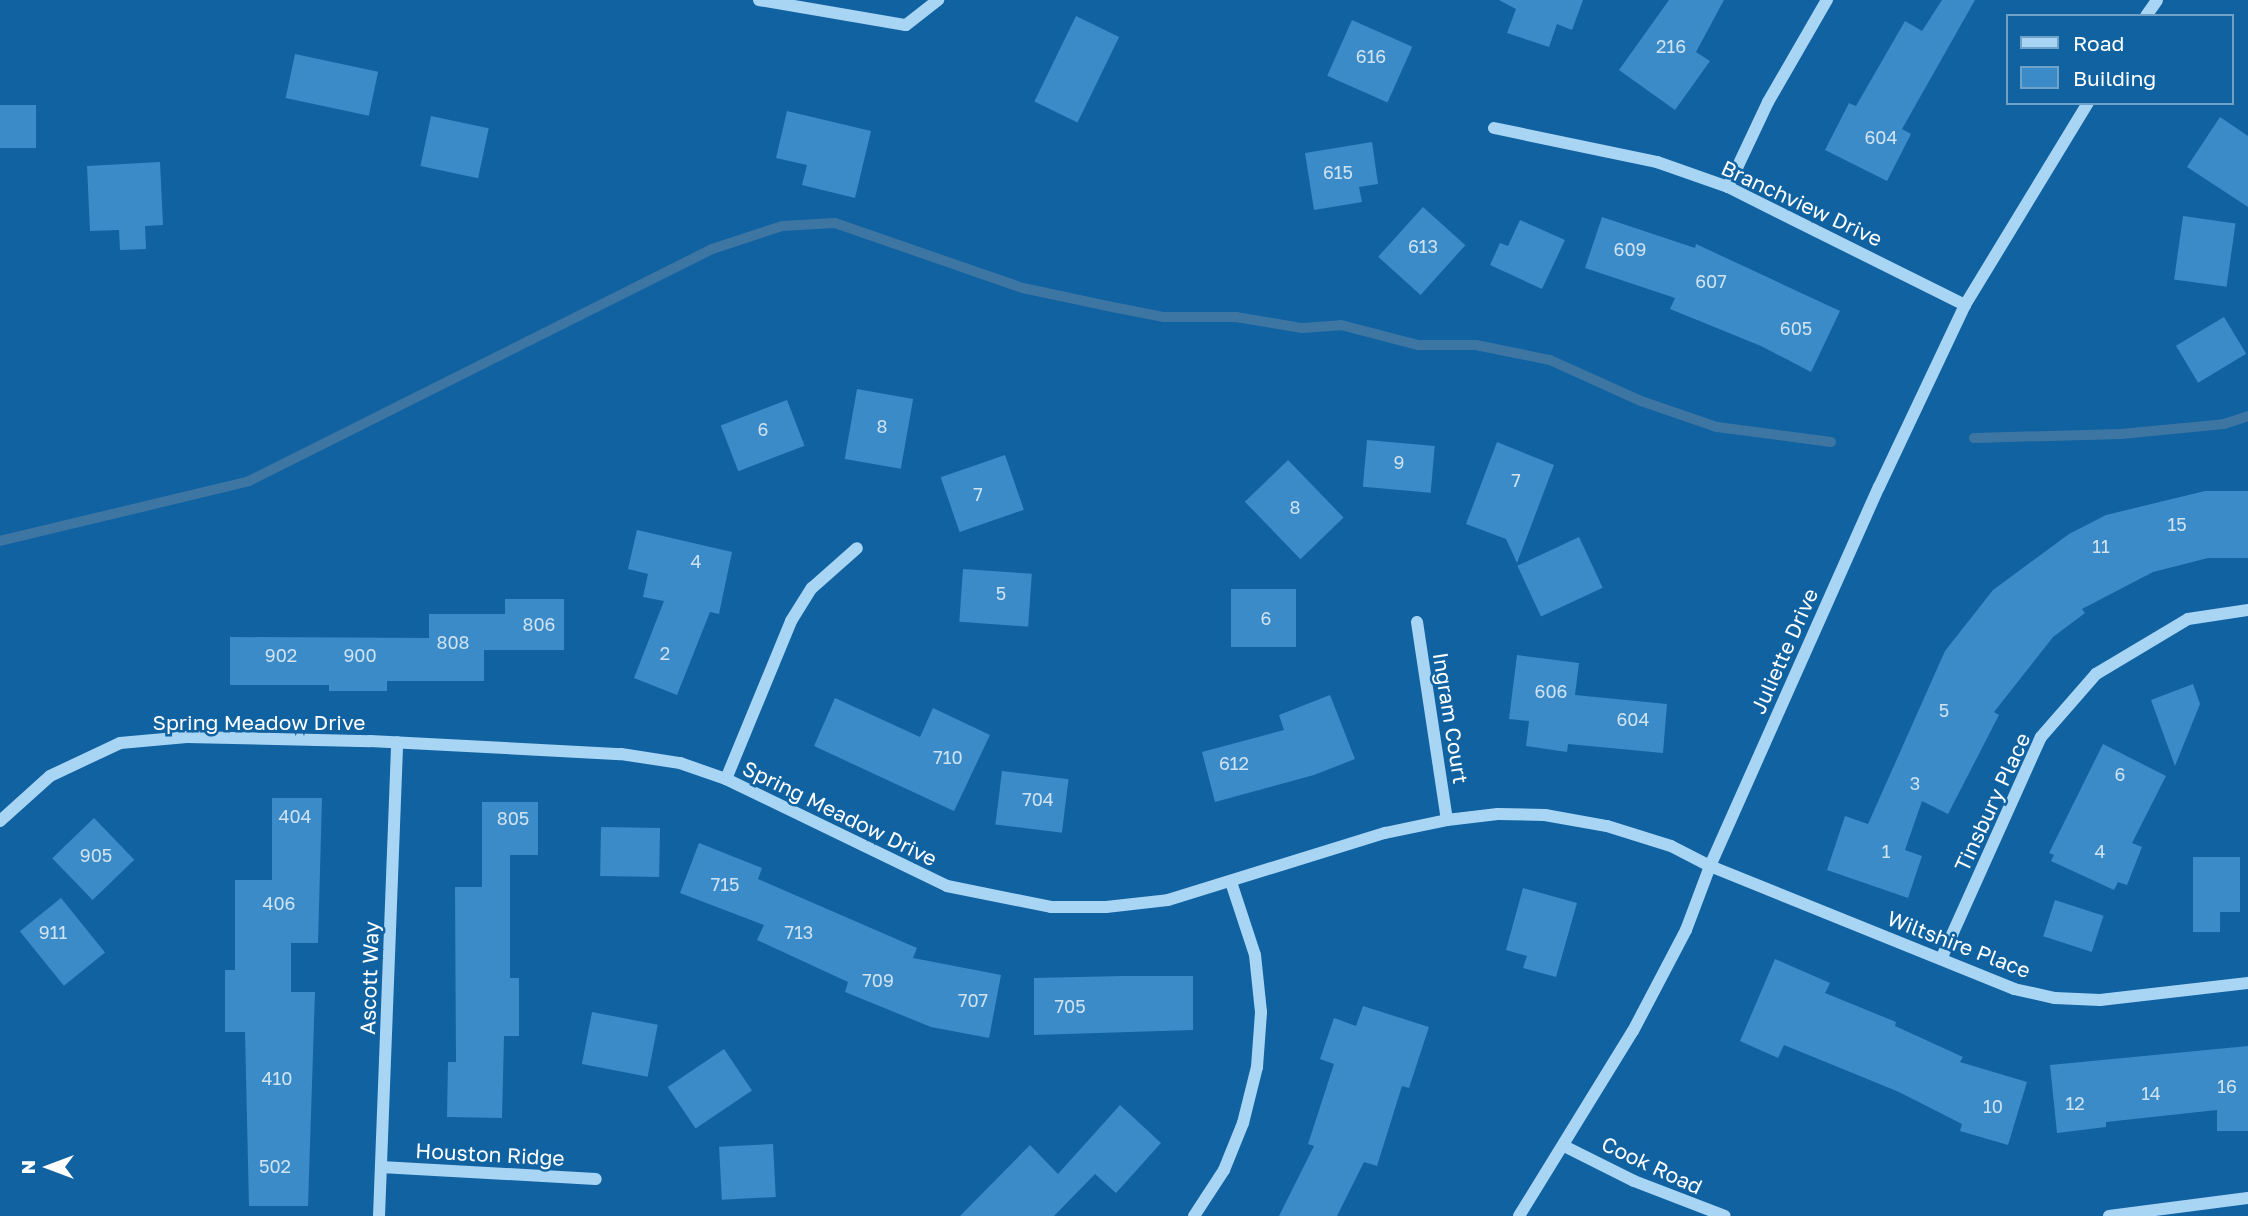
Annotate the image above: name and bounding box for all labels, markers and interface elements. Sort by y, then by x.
legend [2007,14,2234,105]
text: Road [2073,30,2124,56]
house number: 216 [1656,35,1686,57]
house number: 616 [1356,45,1386,67]
text: Building [2073,65,2156,91]
house number: 604 [1864,126,1898,148]
street label: Branchview Drive [1718,155,1886,251]
house number: 615 [1323,161,1353,183]
house number: 613 [1408,235,1438,257]
house number: 609 [1614,238,1646,260]
house number: 607 [1695,270,1727,292]
house number: 605 [1780,317,1812,339]
house number: 8 [877,415,887,437]
house number: 6 [758,418,768,440]
house number: 9 [1394,451,1404,473]
house number: 7 [1511,469,1521,491]
house number: 7 [973,483,983,505]
house number: 8 [1290,496,1300,518]
house number: 15 [2167,513,2187,535]
house number: 11 [2092,535,2110,557]
house number: 4 [691,550,701,572]
house number: 5 [996,582,1006,604]
street label: Juliette Drive [1745,584,1823,718]
house number: 6 [1261,607,1271,629]
house number: 806 [522,613,556,635]
house number: 808 [436,631,470,653]
house number: 2 [660,642,670,664]
house number: 902 [265,644,297,666]
house number: 900 [343,644,377,666]
street label: Ingram Court [1428,650,1474,786]
house number: 606 [1535,680,1567,702]
house number: 5 [1939,699,1949,721]
house number: 604 [1616,708,1650,730]
street label: Spring Meadow Drive [153,709,365,735]
street label: Tinsbury Place [1949,729,2035,875]
house number: 710 [933,746,963,768]
house number: 612 [1219,752,1249,774]
street label: Spring Meadow Drive [739,755,941,871]
house number: 6 [2115,763,2125,785]
house number: 3 [1910,772,1920,794]
house number: 704 [1022,788,1054,810]
house number: 404 [278,805,312,827]
house number: 805 [497,807,529,829]
house number: 1 [1882,840,1890,862]
house number: 4 [2095,840,2105,862]
house number: 905 [80,844,112,866]
house number: 715 [711,873,739,895]
house number: 406 [262,892,296,914]
street label: Wiltshire Place [1884,905,2034,983]
house number: 911 [39,921,67,943]
street label: Ascott Way [354,921,384,1035]
house number: 713 [785,921,813,943]
house number: 709 [862,969,894,991]
house number: 707 [958,989,988,1011]
house number: 705 [1054,995,1086,1017]
house number: 410 [262,1067,292,1089]
house number: 16 [2217,1075,2237,1097]
house number: 14 [2141,1082,2161,1104]
house number: 12 [2065,1092,2085,1114]
house number: 10 [1983,1095,2003,1117]
street label: Cook Road [1598,1131,1706,1199]
north arrow [14,1132,84,1202]
street label: Houston Ridge [415,1138,565,1170]
house number: 502 [259,1155,291,1177]
text: N [16,1160,39,1174]

